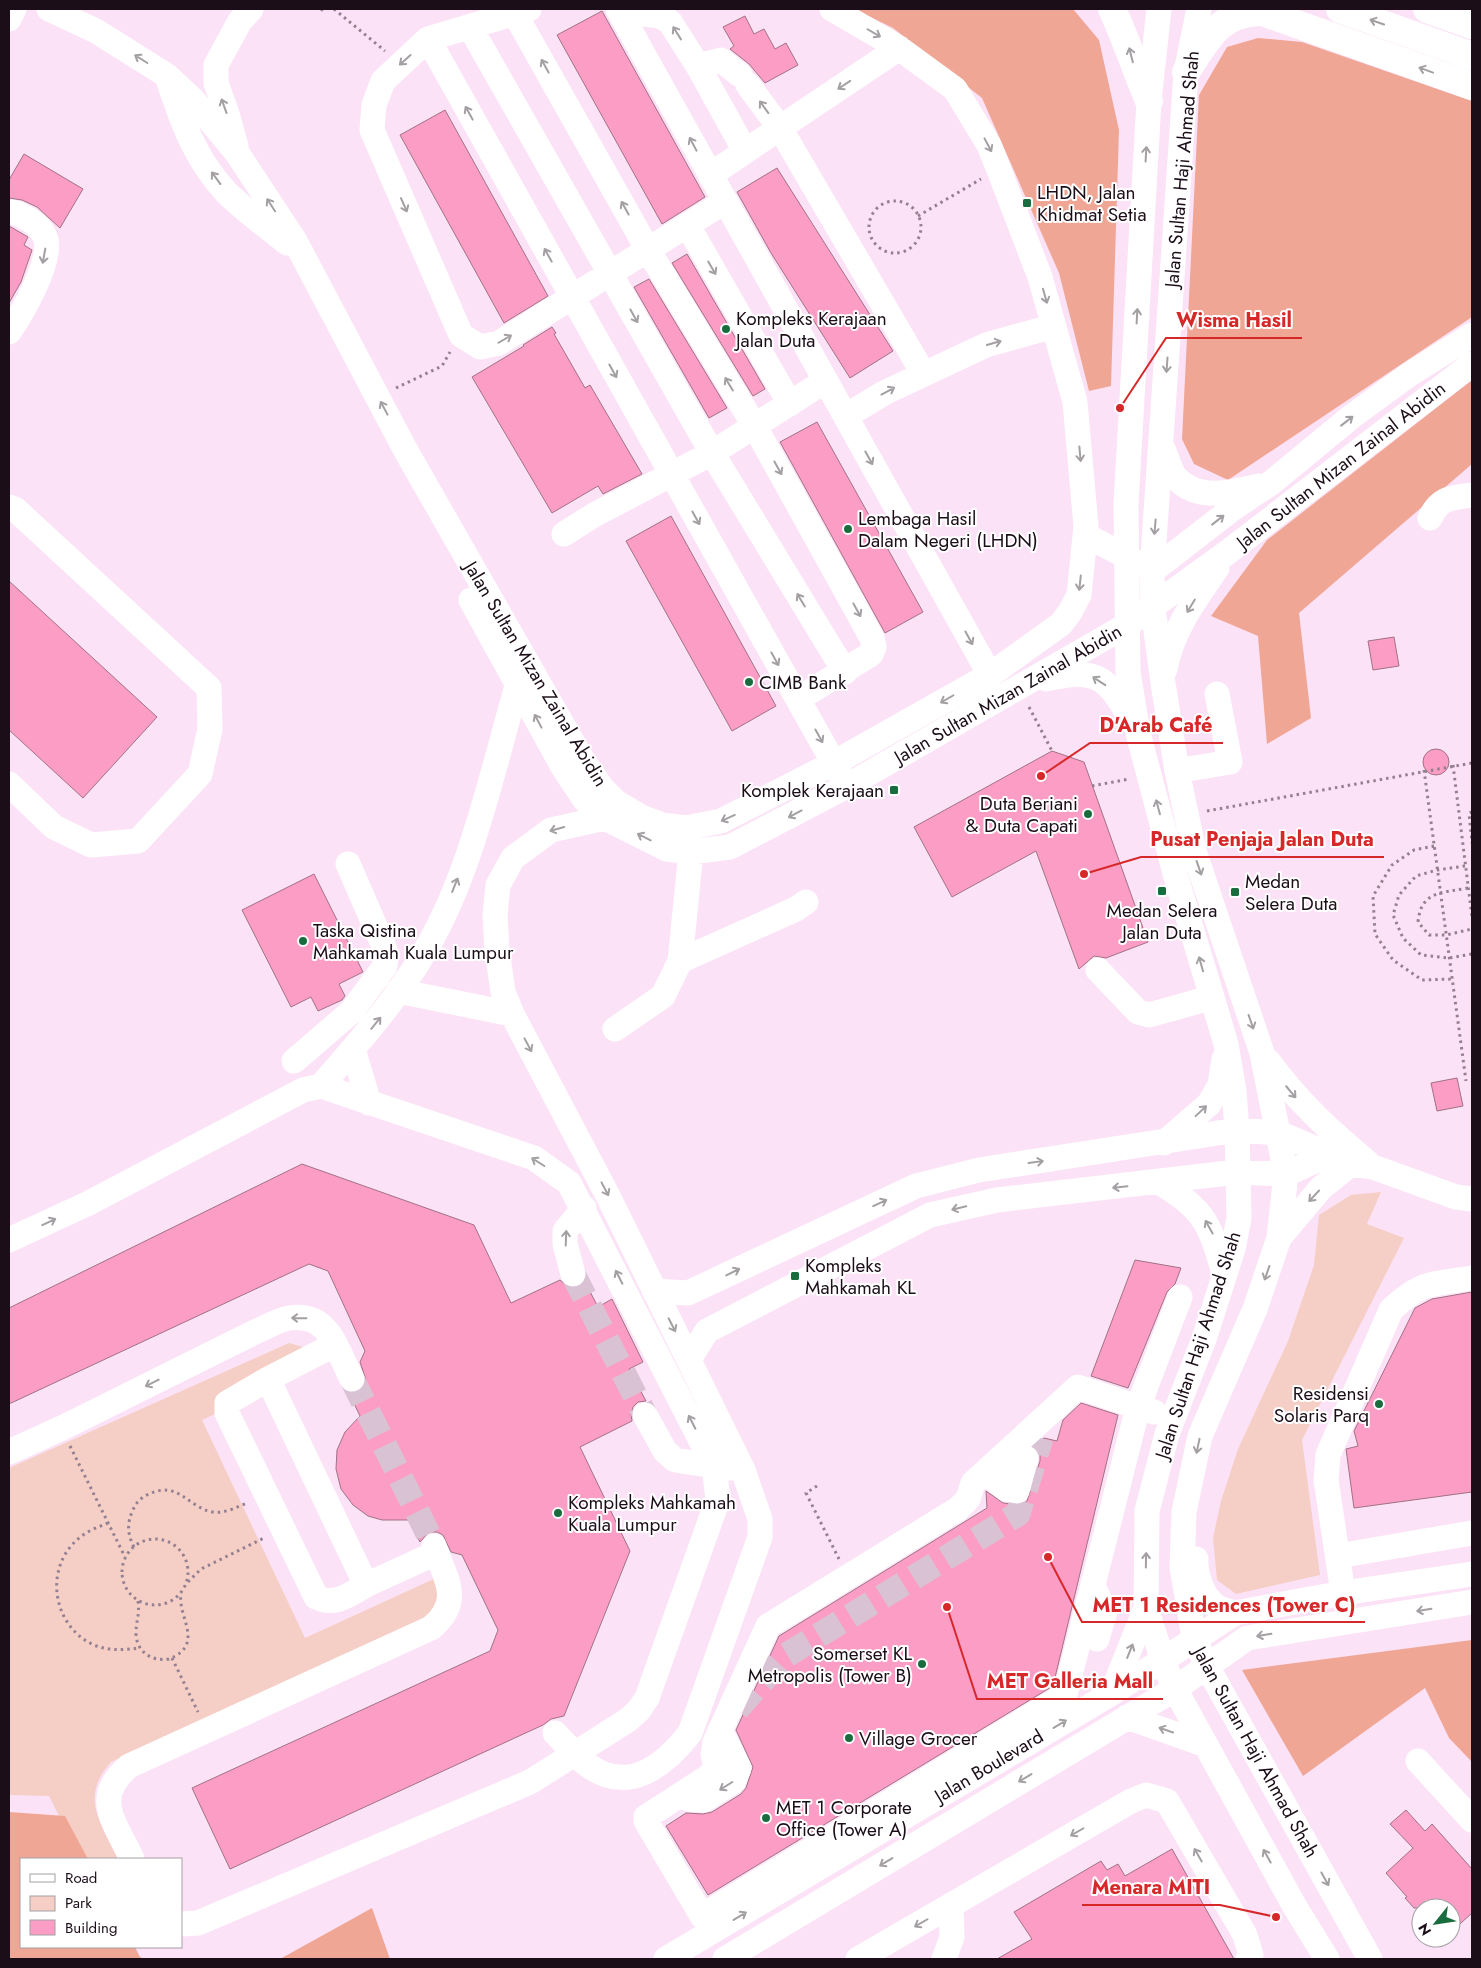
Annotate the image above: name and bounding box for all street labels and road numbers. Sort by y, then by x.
street label: Jalan Sultan Haji Ahmad Shah [1158,49,1206,292]
street label: Jalan Sultan Mizan Zainal Abidin [1228,375,1451,557]
street label: Jalan Sultan Mizan Zainal Abidin [456,554,614,792]
street label: Jalan Sultan Mizan Zainal Abidin [887,618,1127,772]
street label: Jalan Sultan Haji Ahmad Shah [1148,1228,1248,1465]
street label: Jalan Sultan Haji Ahmad Shah [1185,1639,1325,1862]
street label: Jalan Boulevard [927,1723,1048,1811]

